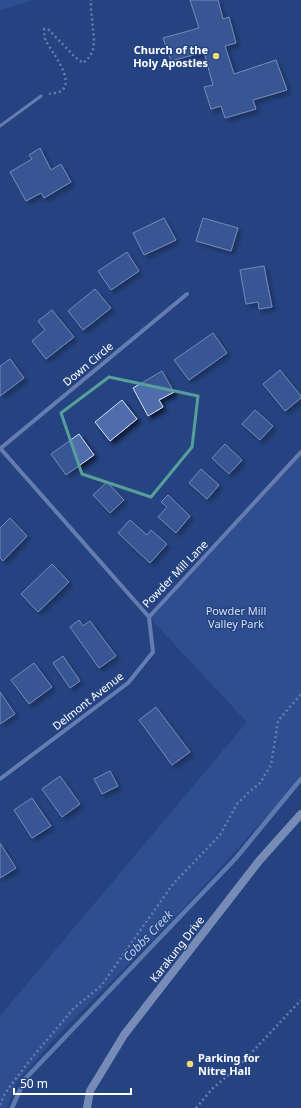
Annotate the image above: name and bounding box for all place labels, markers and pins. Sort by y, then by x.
place label: Church of the Holy Apostles [133,42,208,70]
marker: Church of the Holy Apostles [211,51,221,61]
place label: Parking for Nitre Hall [198,1050,260,1078]
marker: Parking for Nitre Hall [185,1059,195,1069]

